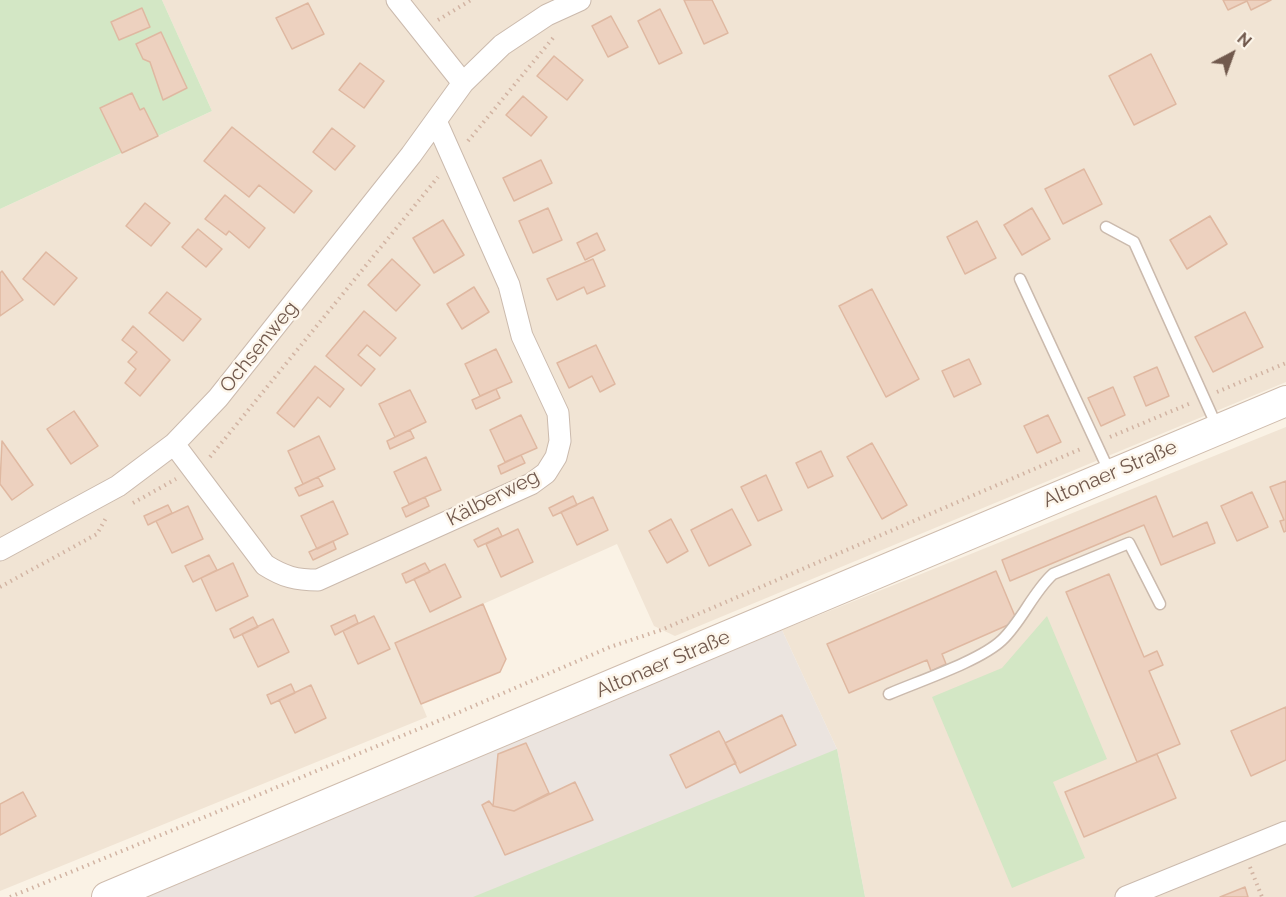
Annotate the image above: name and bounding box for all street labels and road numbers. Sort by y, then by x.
street label: Ochsenweg [215,297,303,397]
street label: Altonaer Straße [1039,435,1181,513]
street label: Kälberweg [443,465,543,531]
street label: Altonaer Straße [592,625,734,703]

